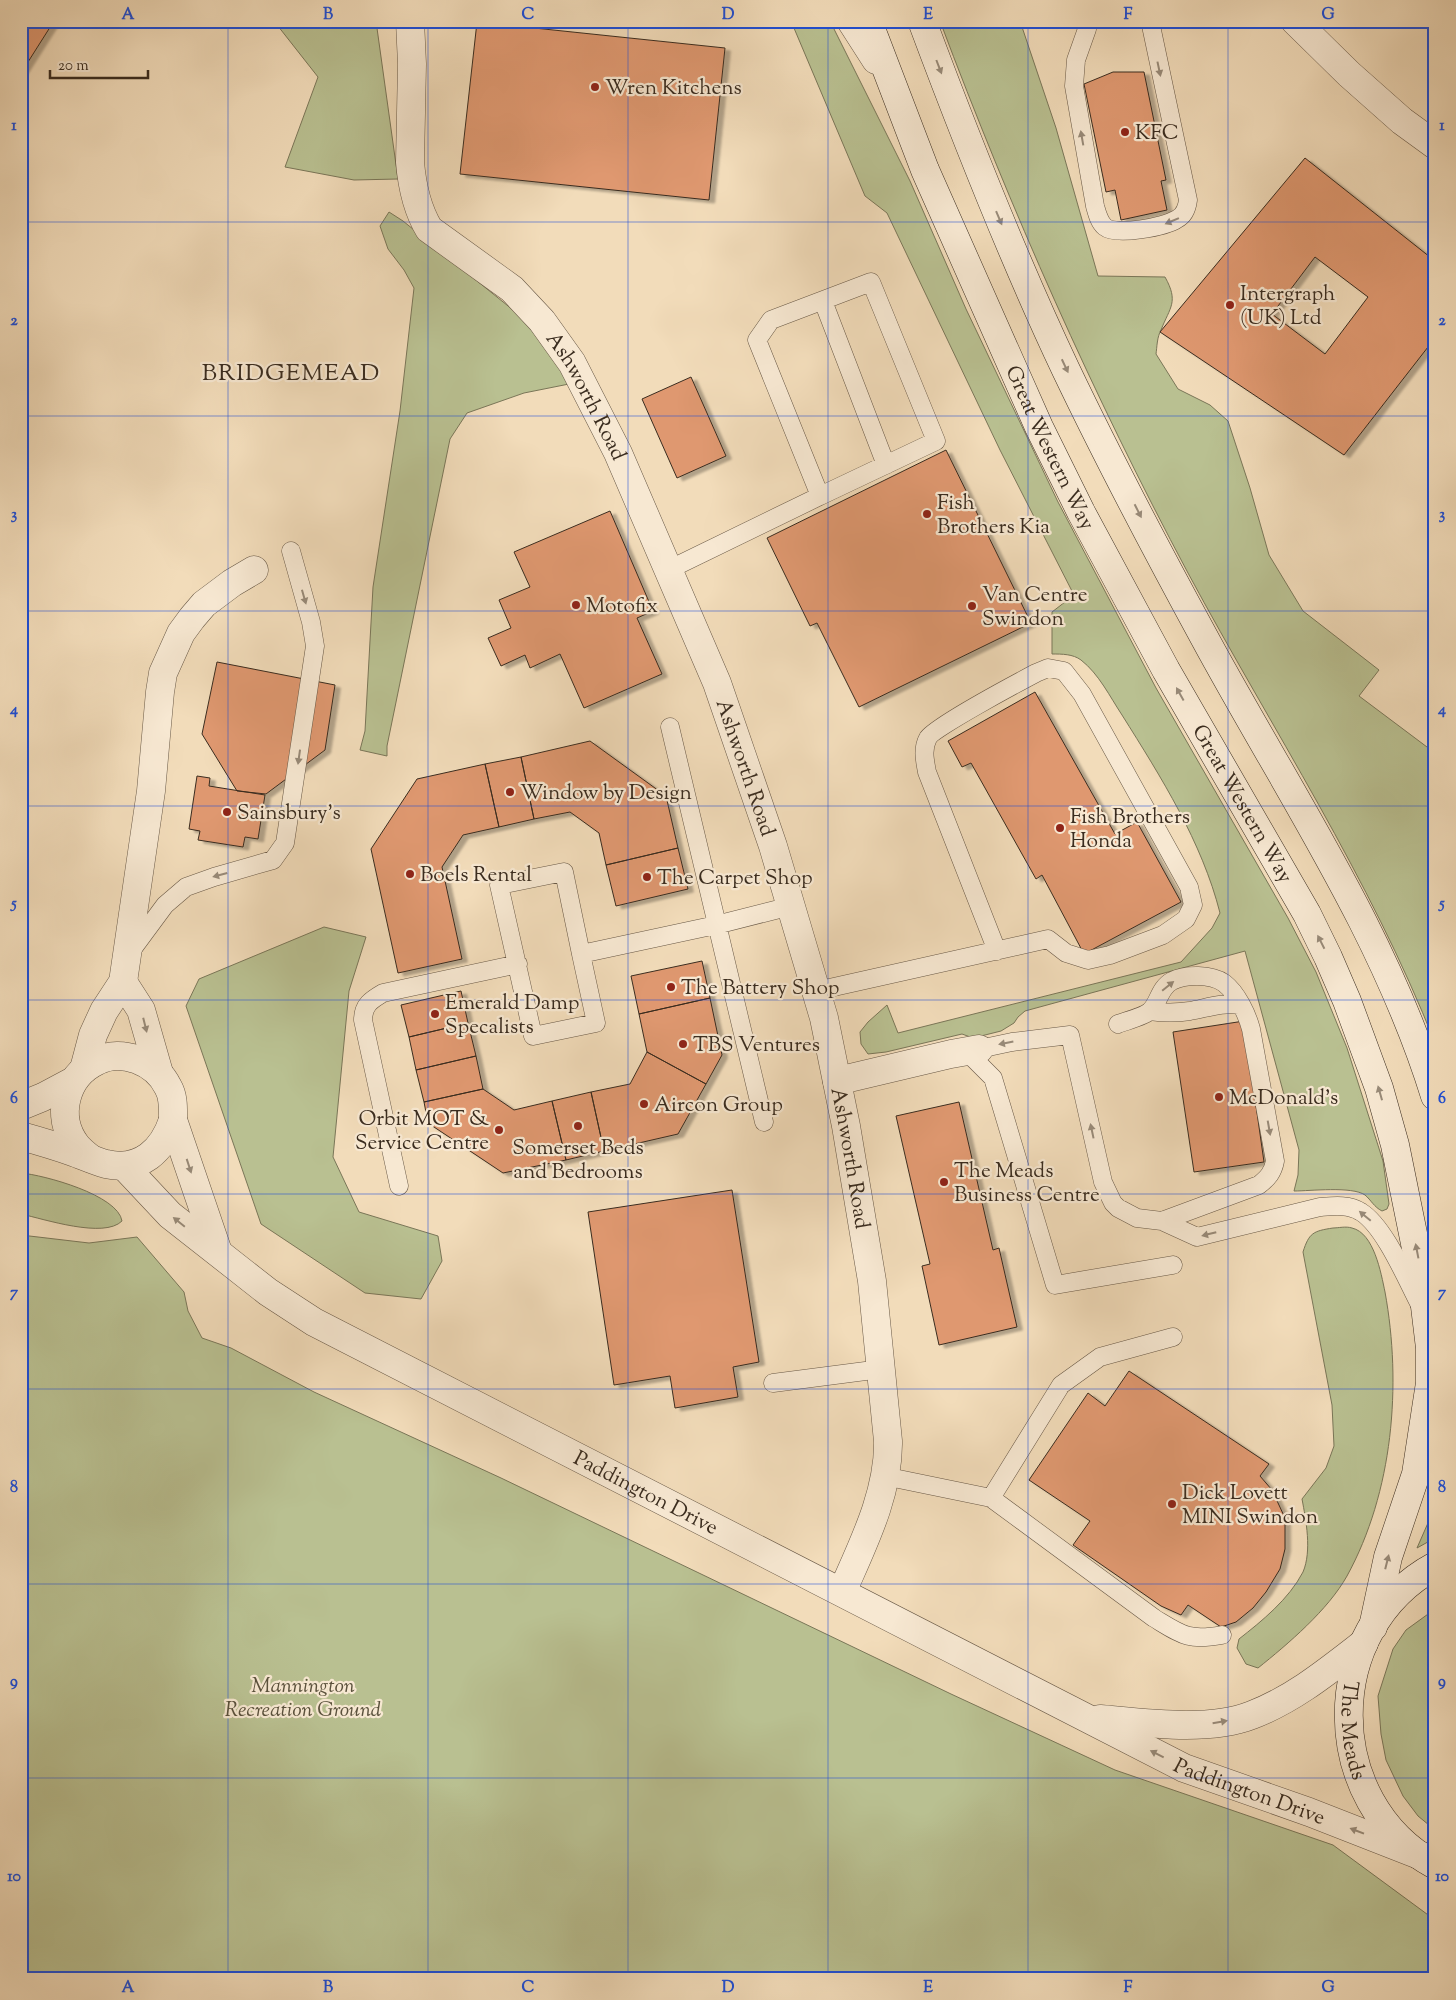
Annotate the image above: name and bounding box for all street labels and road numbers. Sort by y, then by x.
street label: Ashworth Road [537,326,632,466]
street label: Great Western Way [997,361,1101,536]
street label: Ashworth Road [707,696,782,841]
street label: Great Western Way [1184,719,1299,890]
street label: Ashworth Road [822,1085,876,1231]
street label: Paddington Drive [568,1444,723,1544]
street label: The Meads [1332,1678,1372,1784]
street label: Paddington Drive [1167,1752,1329,1834]

